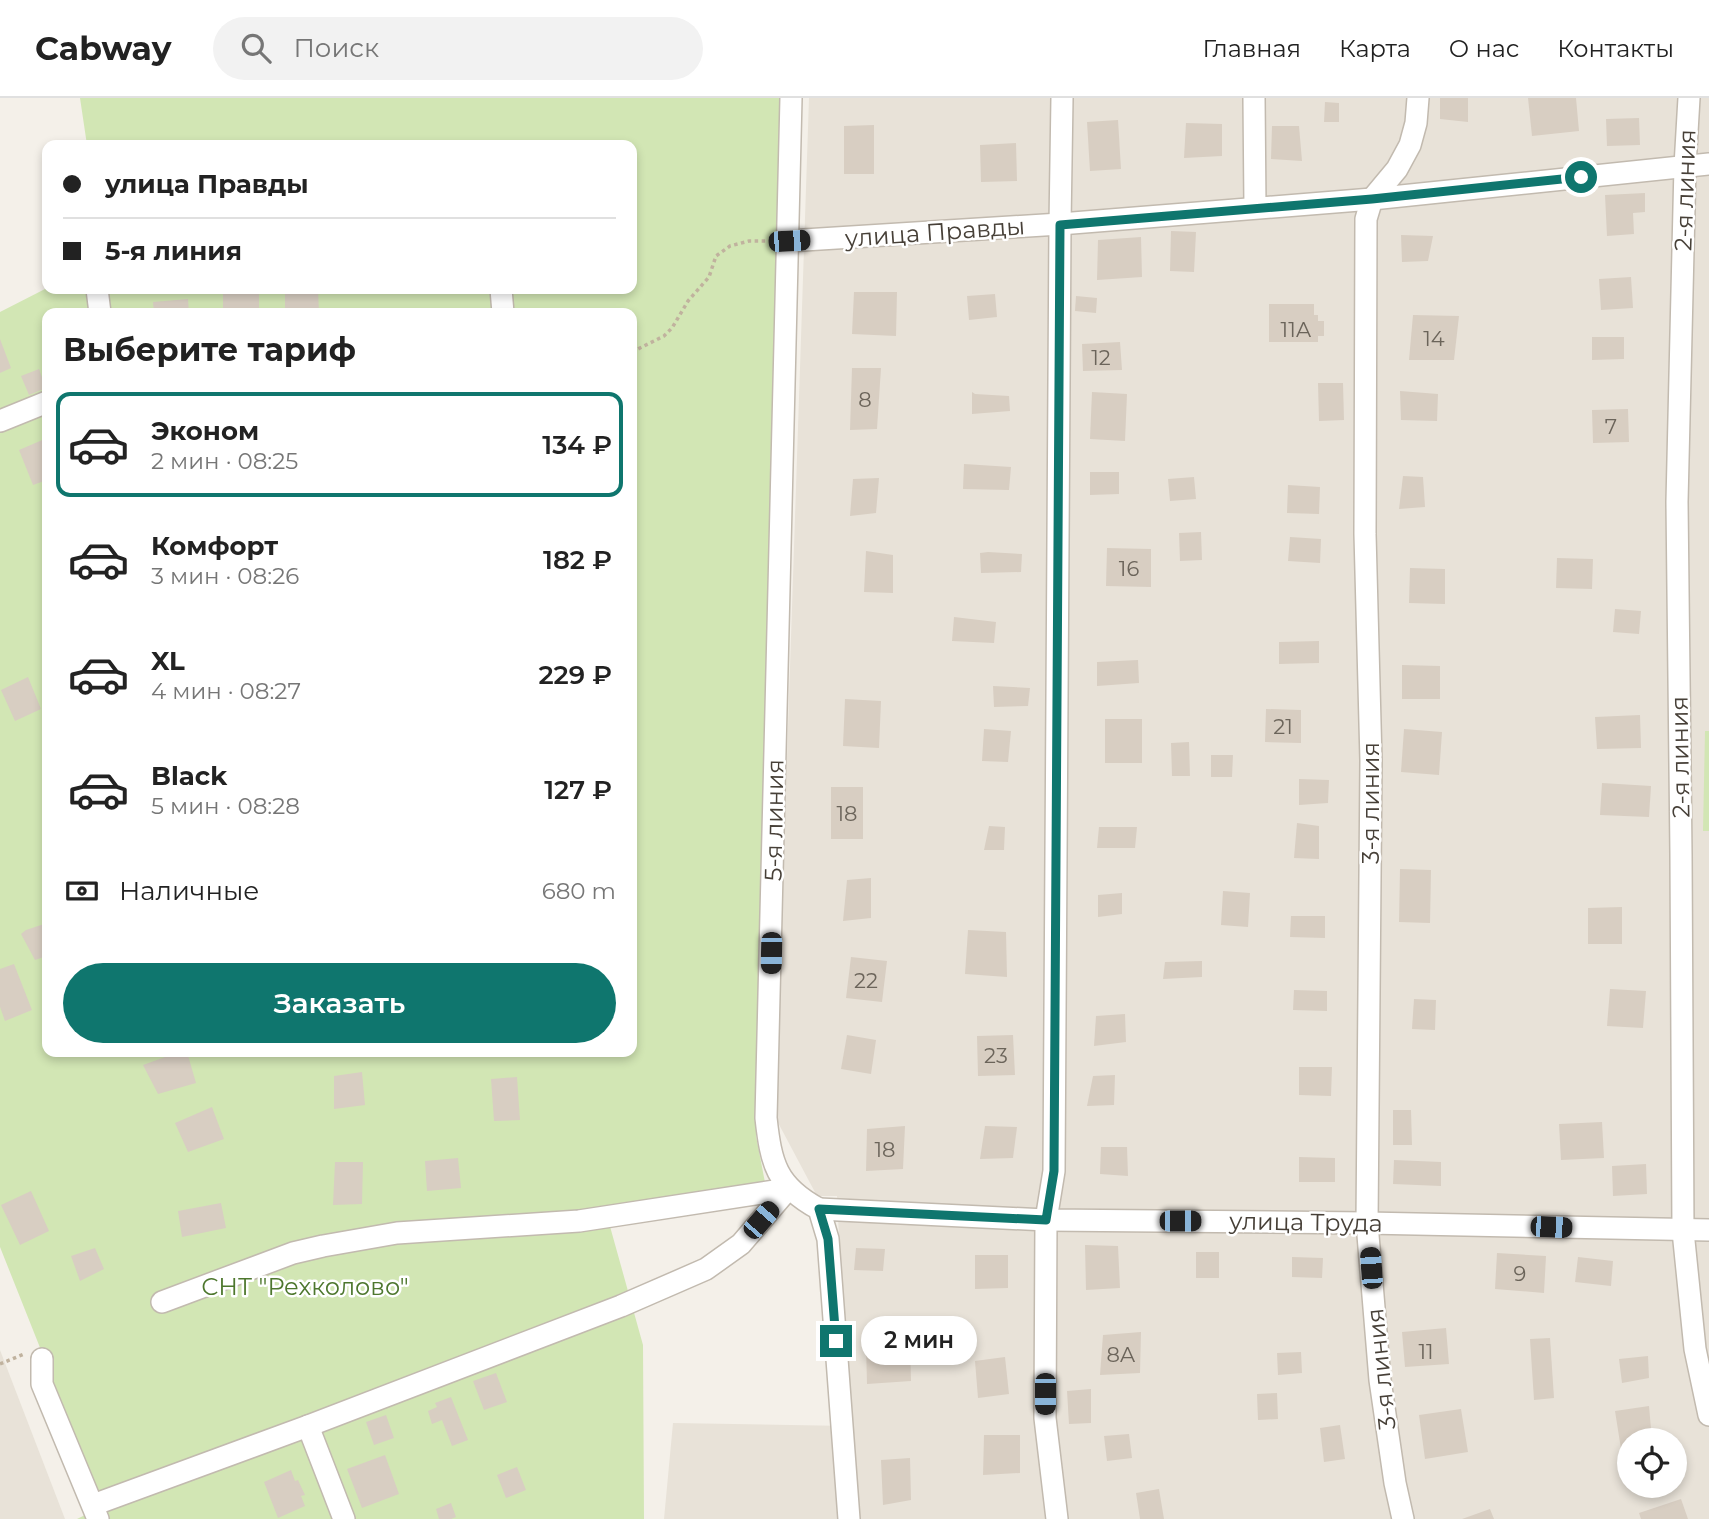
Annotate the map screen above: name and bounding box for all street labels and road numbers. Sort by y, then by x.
street label: 2-я линия [1668,129,1702,251]
street label: улица Правды [843,211,1026,253]
street label: 2-я линия [1664,696,1696,818]
street label: 3-я линия [1356,742,1385,864]
street label: 5-я линия [758,759,790,881]
street label: улица Труда [1228,1206,1383,1238]
street label: 3-я линия [1360,1307,1402,1431]

